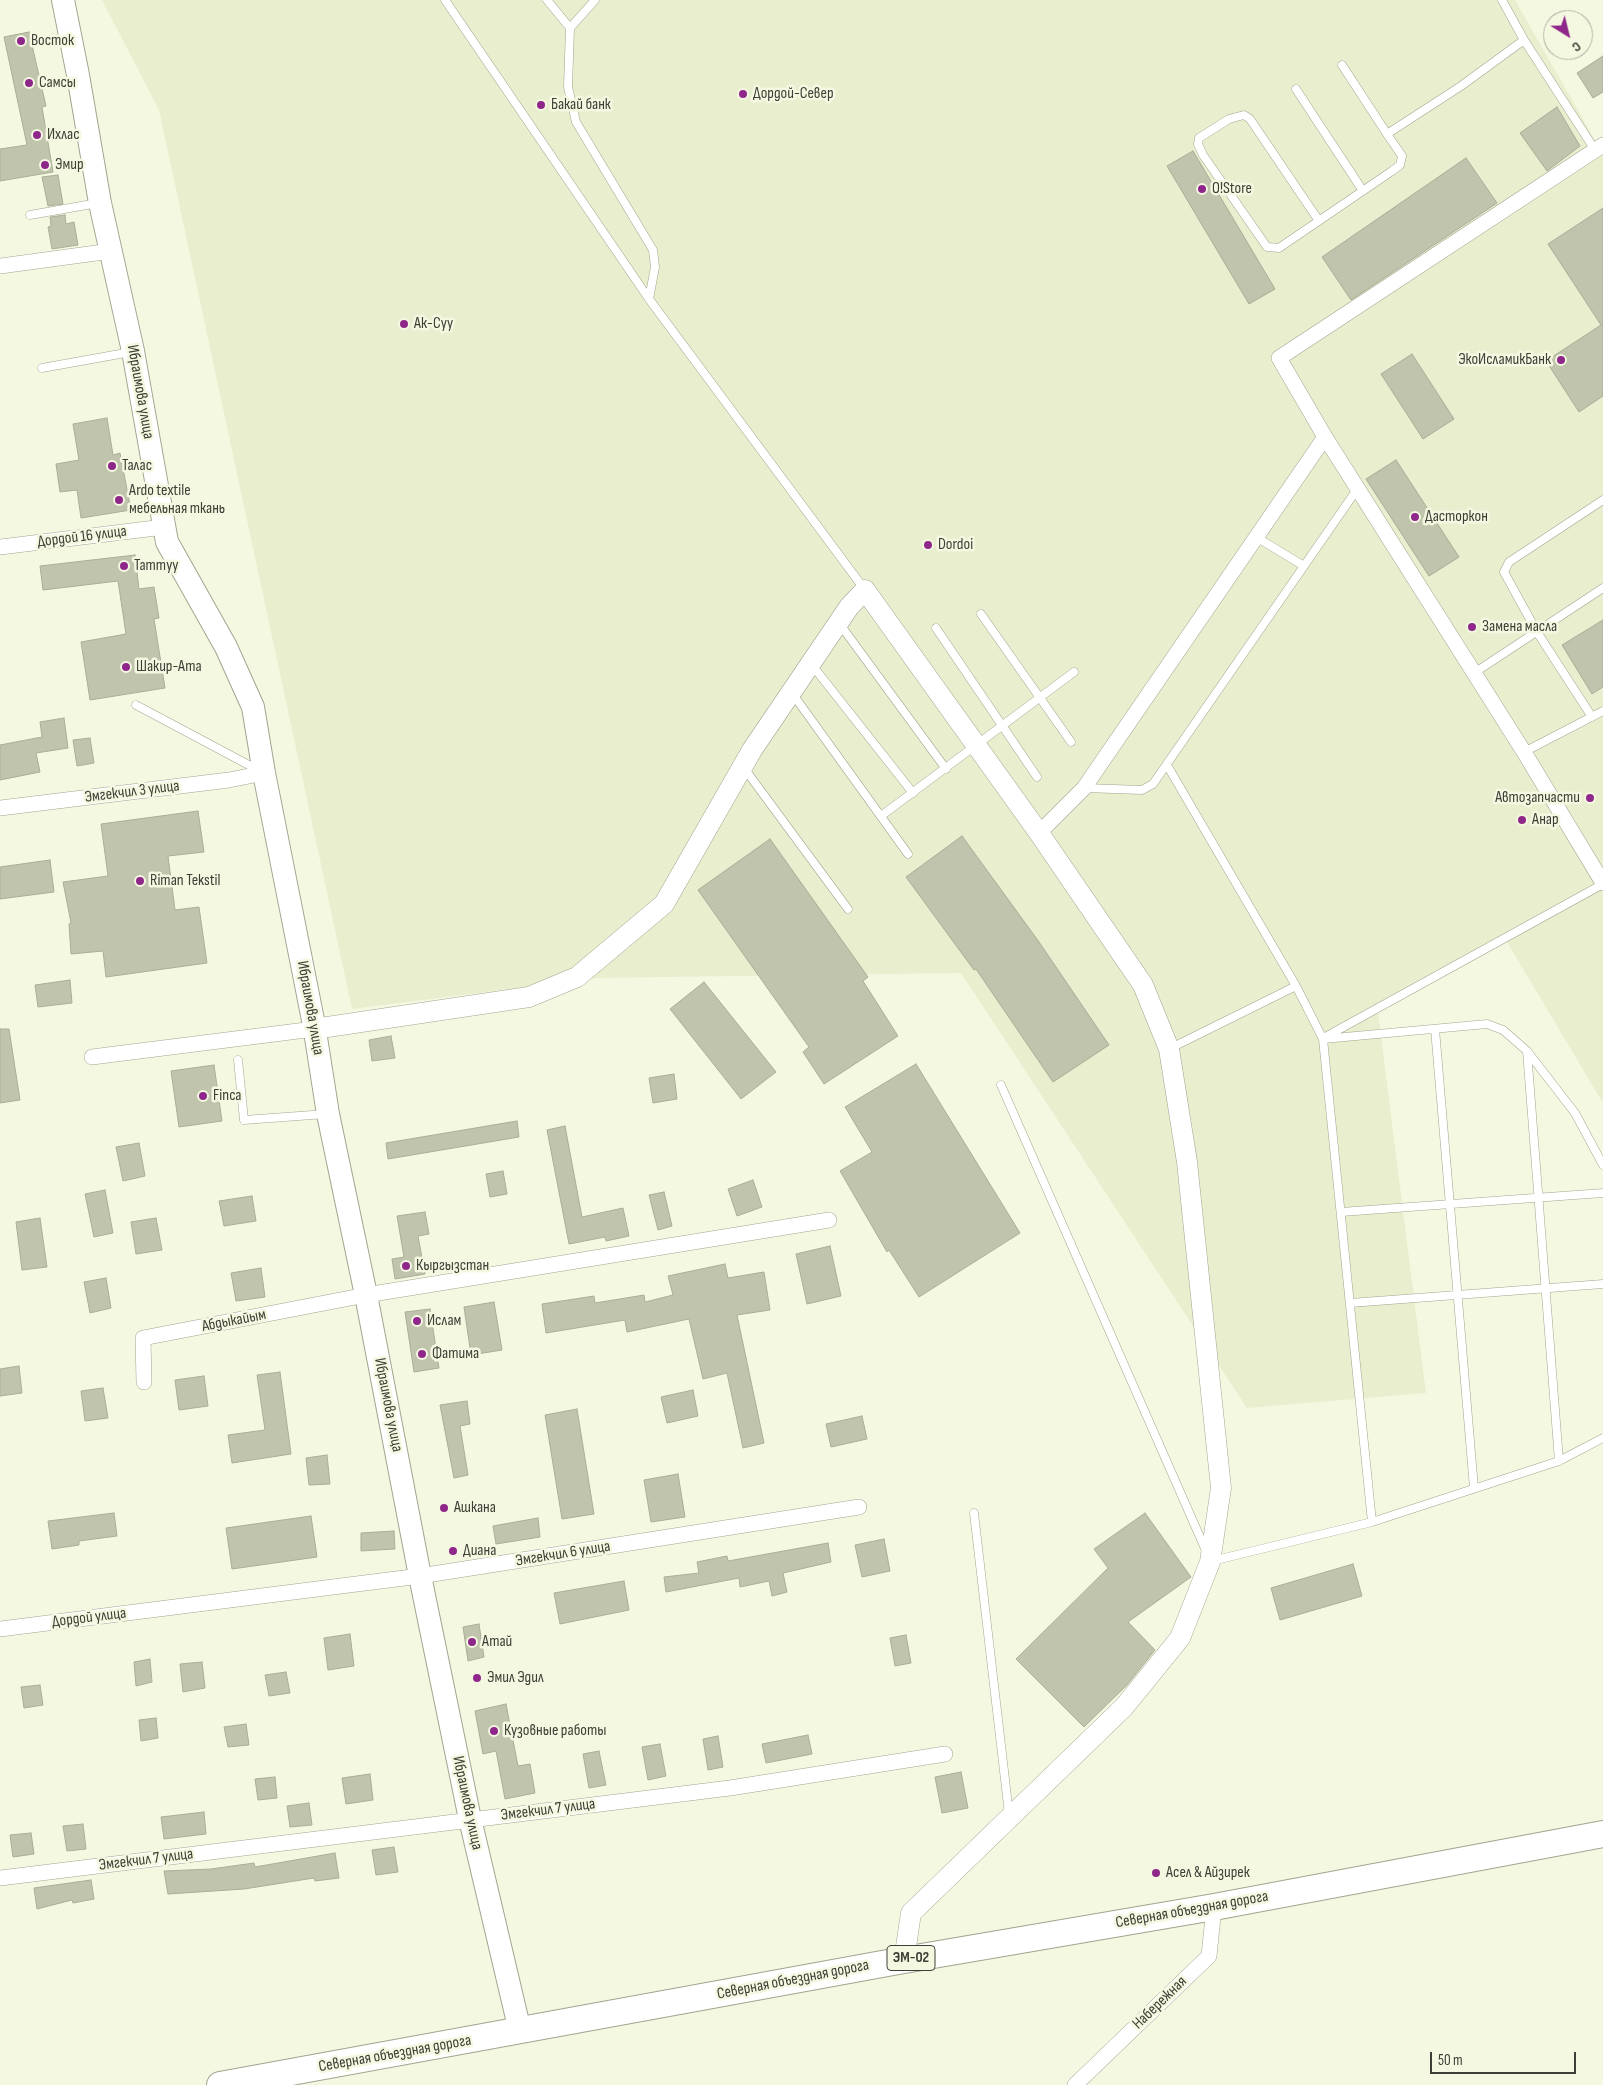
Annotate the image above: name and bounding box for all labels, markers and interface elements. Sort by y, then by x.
north arrow [1543,10,1593,60]
place label: Восток [31,31,74,51]
marker: Восток [15,35,27,47]
text: С [1569,38,1584,56]
place label: Самсы [39,73,76,93]
marker: Самсы [23,77,35,89]
place label: Дордой-Север [753,84,834,104]
marker: Дордой-Север [737,88,749,100]
place label: Бакай банк [551,95,611,115]
marker: Бакай банк [535,99,547,111]
place label: Ихлас [47,125,80,145]
marker: Ихлас [31,129,43,141]
place label: Эмир [55,155,84,175]
marker: Эмир [39,159,51,171]
place label: O!Store [1212,179,1252,199]
marker: O!Store [1196,183,1208,195]
place label: Ак-Суу [414,314,453,334]
marker: Ак-Суу [398,318,410,330]
street label: Ибраимова улица [122,343,158,441]
place label: ЭкоИсламикБанк [1458,350,1551,370]
marker: ЭкоИсламикБанк [1555,354,1567,366]
place label: Талас [122,456,152,476]
marker: Талас [106,460,118,472]
place label: Ardo textile мебельная ткань [129,481,225,519]
marker: Ardo textile мебельная ткань [113,494,125,506]
place label: Дасторкон [1425,507,1488,527]
marker: Дасторкон [1409,511,1421,523]
street label: Дордой 16 улица [36,522,128,552]
place label: Dordoi [938,535,973,555]
marker: Dordoi [922,539,934,551]
place label: Таттуу [134,556,178,576]
marker: Таттуу [118,560,130,572]
place label: Замена масла [1482,617,1557,637]
marker: Замена масла [1466,621,1478,633]
place label: Шакир-Ата [136,657,202,677]
marker: Шакир-Ата [120,661,132,673]
street label: Эмгекчил 3 улица [83,777,181,807]
place label: Автозапчасти [1495,788,1580,808]
marker: Автозапчасти [1584,792,1596,804]
place label: Анар [1532,810,1559,830]
marker: Анар [1516,814,1528,826]
place label: Riman Tekstil [150,871,221,891]
marker: Riman Tekstil [134,875,146,887]
street label: Ибраимова улица [292,959,328,1057]
place label: Finca [213,1086,241,1106]
marker: Finca [197,1090,209,1102]
place label: Кыргызстан [416,1256,489,1276]
marker: Кыргызстан [400,1260,412,1272]
street label: Абдыкайым [200,1305,268,1337]
place label: Ислам [427,1311,461,1331]
marker: Ислам [411,1315,423,1327]
place label: Фатима [432,1344,479,1364]
marker: Фатима [416,1348,428,1360]
street label: Ибраимова улица [369,1356,407,1454]
place label: Ашкана [454,1498,496,1518]
marker: Ашкана [438,1502,450,1514]
street label: Эмгекчил 6 улица [514,1537,612,1571]
place label: Диана [463,1541,496,1561]
marker: Диана [447,1545,459,1557]
street label: Дордой улица [51,1604,127,1632]
place label: Атай [482,1632,512,1652]
marker: Атай [466,1636,478,1648]
place label: Эмил Эдил [487,1668,544,1688]
marker: Эмил Эдил [471,1672,483,1684]
place label: Кузовные работы [504,1721,606,1741]
marker: Кузовные работы [488,1725,500,1737]
street label: Ибраимова улица [448,1754,486,1852]
street label: Эмгекчил 7 улица [500,1795,596,1825]
street label: Эмгекчил 7 улица [98,1845,194,1875]
place label: Асел & Айзирек [1166,1863,1250,1883]
marker: Асел & Айзирек [1150,1867,1162,1879]
street label: Северная объездная дорога [1114,1887,1270,1933]
road number: ЭМ-02 [887,1946,935,1970]
street label: Северная объездная дорога [715,1956,871,2004]
street label: Набережная [1129,1972,1191,2034]
street label: Северная объездная дорога [317,2031,473,2077]
scale bar [1433,2042,1579,2074]
text: 50 m [1438,2051,1463,2070]

